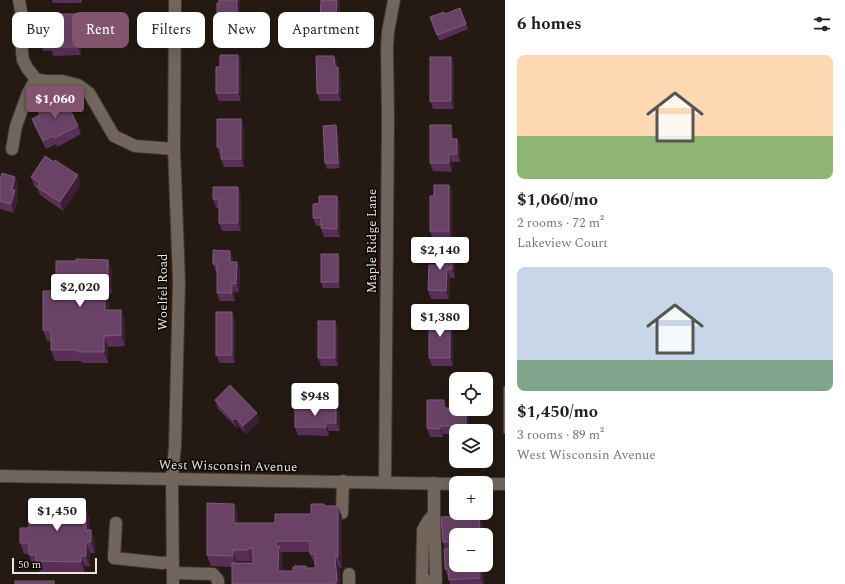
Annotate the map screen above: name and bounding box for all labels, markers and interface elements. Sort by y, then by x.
text: 6 homes [517,11,582,37]
chip: Buy [12,12,64,48]
chip: Rent [72,12,129,48]
chip: Filters [137,12,205,48]
chip: New [213,12,270,48]
chip: Apartment [278,12,374,48]
icon: filters [811,13,833,35]
icon: home [639,81,711,153]
pin: $1,060 [22,86,88,120]
text: $1,060 [35,89,75,109]
text: $1,060/mo [517,187,598,213]
street label: Maple Ridge Lane [362,189,382,293]
text: 2 rooms · 72 m² [517,213,604,233]
text: Lakeview Court [517,233,608,253]
pin: $2,140 [407,237,473,271]
text: $2,140 [420,240,460,260]
street label: Woelfel Road [153,254,173,330]
pin: $2,020 [47,274,113,308]
text: $2,020 [60,277,100,297]
icon: home [639,293,711,365]
pin: $1,380 [407,304,473,338]
text: $1,380 [420,307,460,327]
map controls [449,372,493,572]
button: locate [449,372,493,416]
pin: $948 [291,383,339,417]
text: $948 [300,386,330,406]
text: $1,450/mo [517,399,598,425]
button: layers [449,424,493,468]
text: 3 rooms · 89 m² [517,425,604,445]
text: West Wisconsin Avenue [517,445,656,465]
street label: West Wisconsin Avenue [159,455,297,477]
button: + [449,476,493,520]
pin: $1,450 [24,498,90,532]
text: $1,450 [37,501,77,521]
button: − [449,528,493,572]
scale bar [12,556,97,575]
text: 50 m [18,556,41,573]

